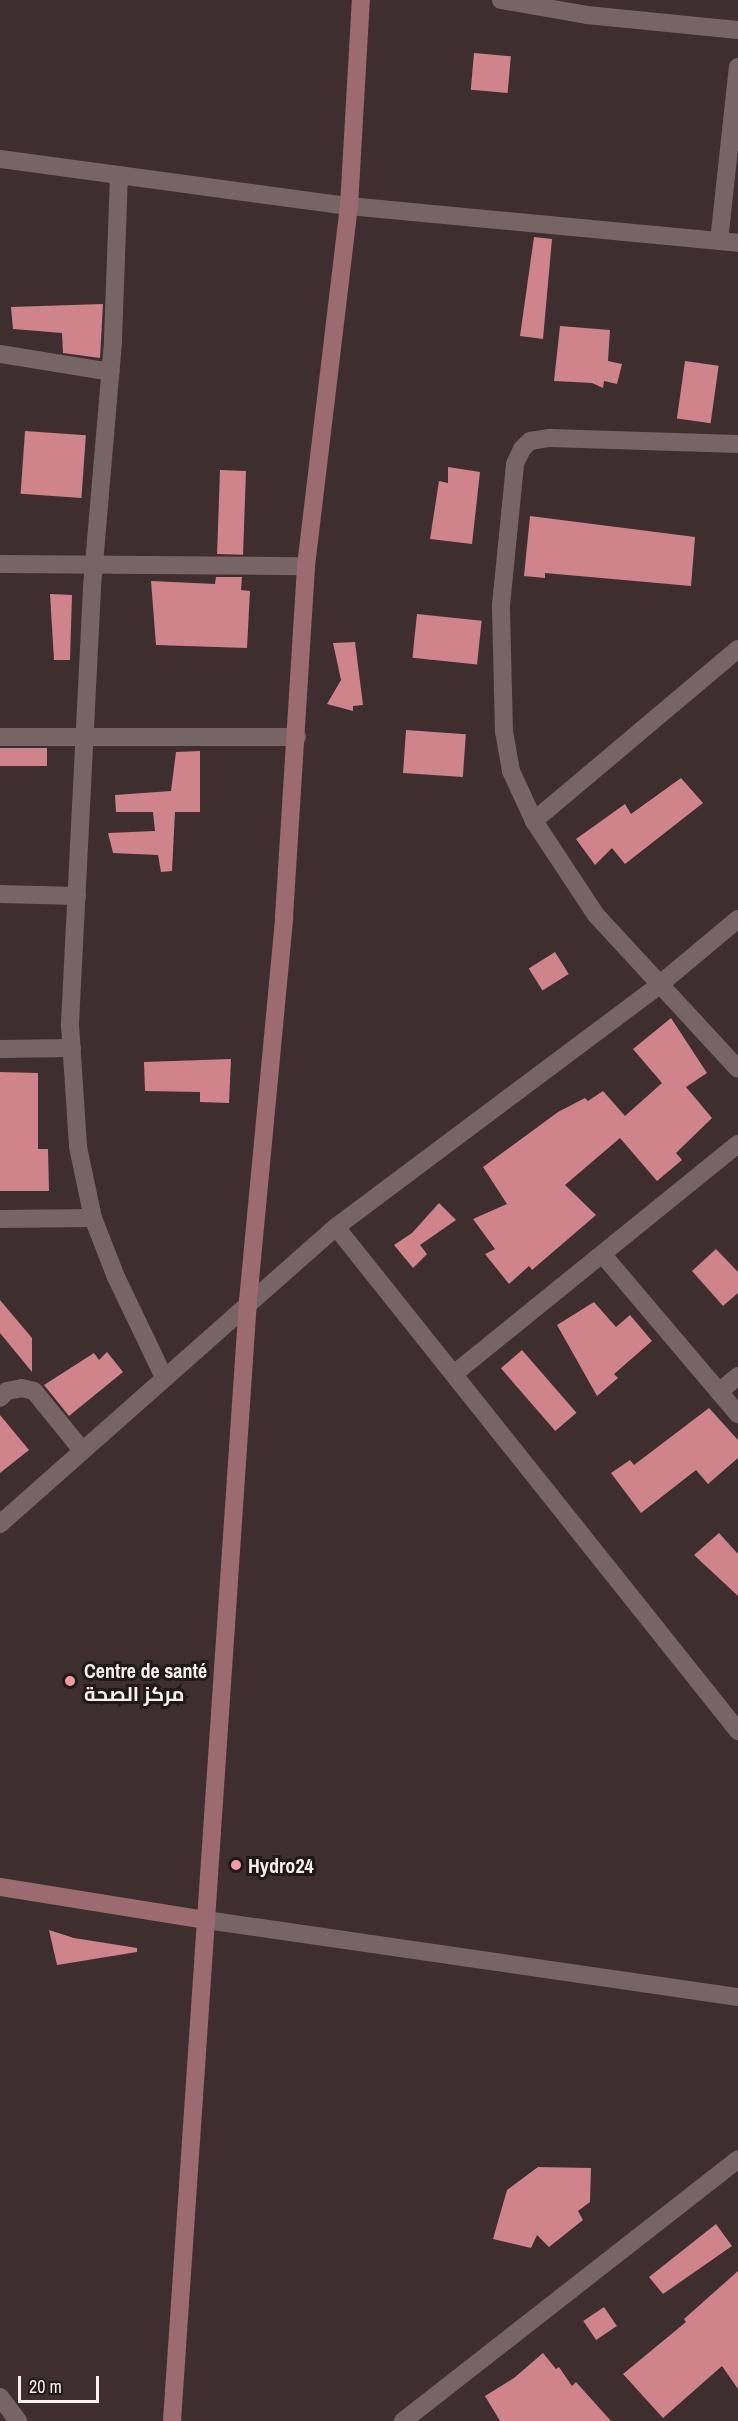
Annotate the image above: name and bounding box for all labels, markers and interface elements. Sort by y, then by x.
place label: Centre de santé مركز الصحة [84,1658,207,1705]
marker: Centre de santé مركز الصحة [61,1672,79,1690]
place label: Hydro24 [248,1853,314,1877]
marker: Hydro24 [229,1858,243,1872]
scale bar [21,2364,102,2402]
text: 20 m [29,2374,62,2399]

